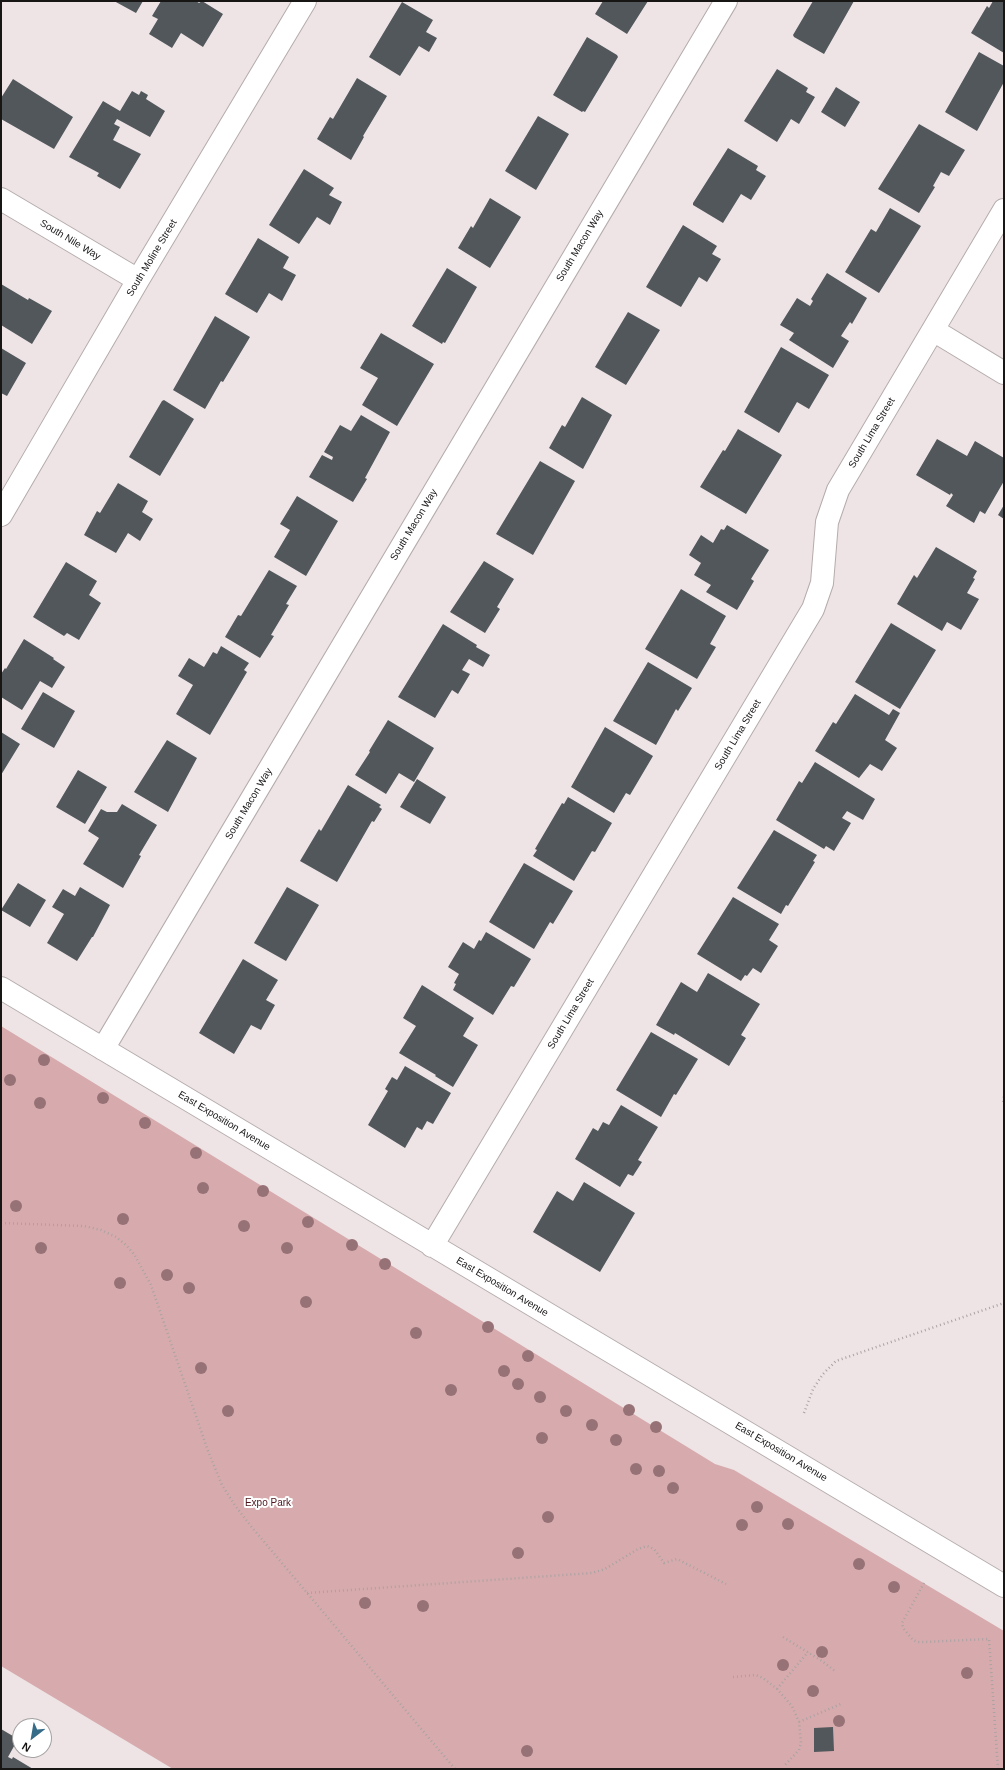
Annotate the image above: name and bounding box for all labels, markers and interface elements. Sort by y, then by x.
street label: South Macon Way [554,208,606,284]
street label: South Nile Way [38,217,102,263]
street label: South Moline Street [124,217,180,299]
street label: South Lima Street [846,396,898,470]
street label: South Macon Way [388,487,440,563]
street label: South Lima Street [712,698,764,772]
street label: South Macon Way [223,766,275,842]
street label: South Lima Street [545,977,597,1051]
street label: East Exposition Avenue [176,1089,272,1153]
street label: East Exposition Avenue [454,1255,550,1319]
street label: East Exposition Avenue [733,1420,829,1484]
park label: Expo Park [245,1497,291,1509]
north arrow [12,1718,52,1758]
text: N [20,1740,33,1755]

